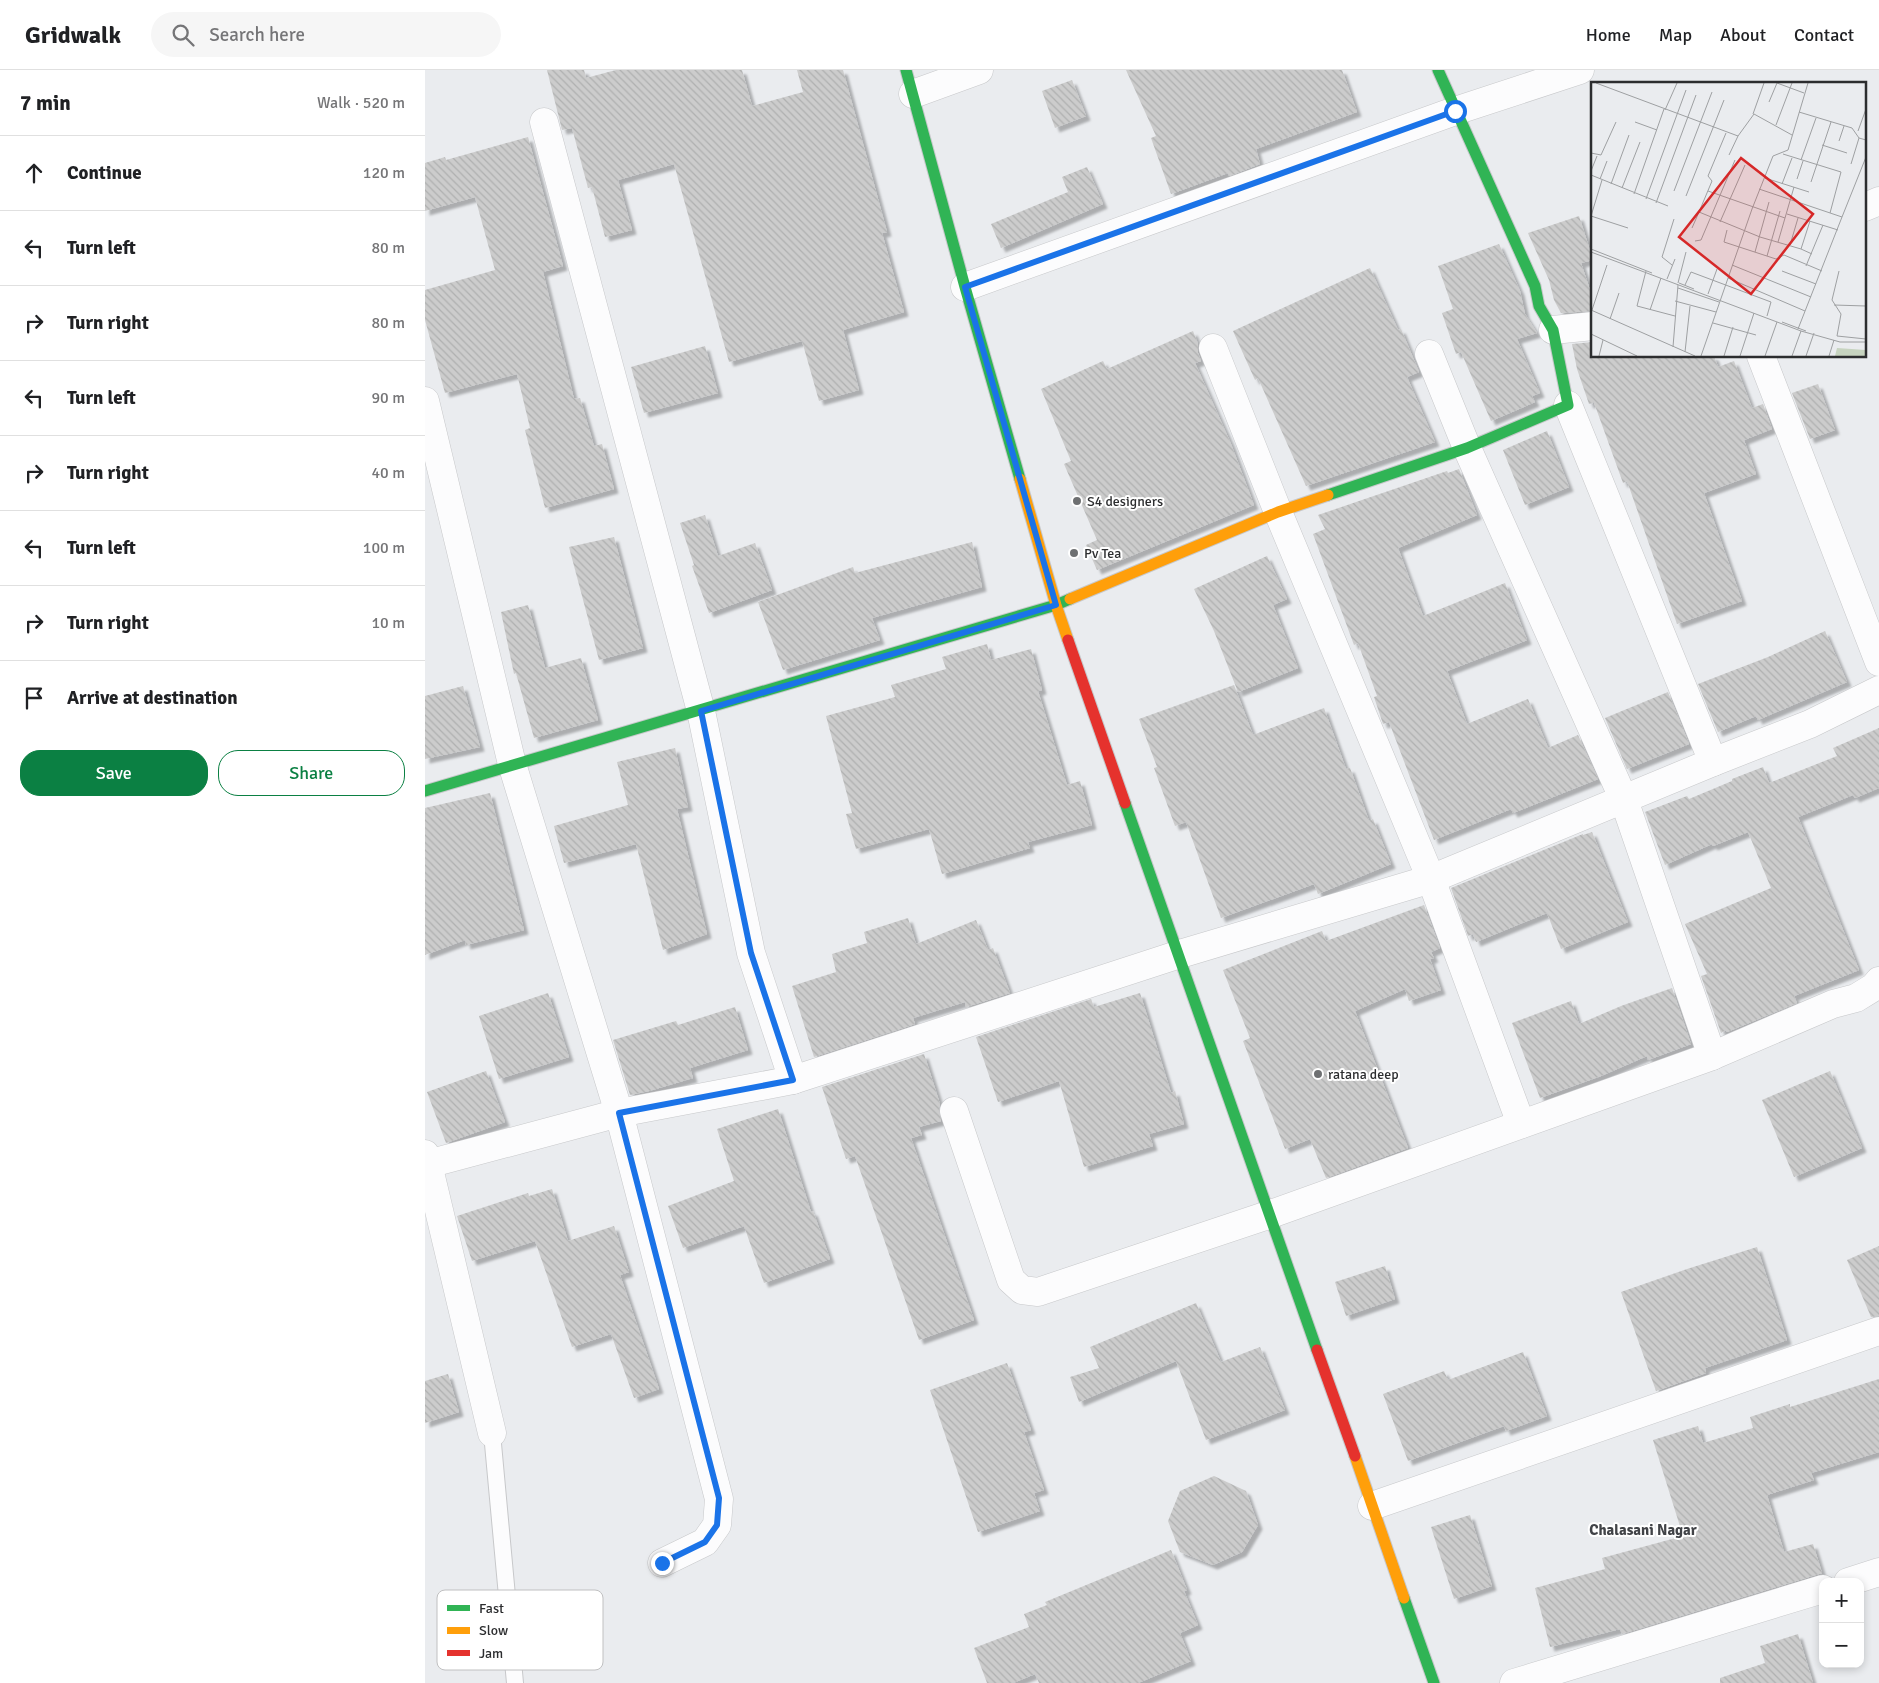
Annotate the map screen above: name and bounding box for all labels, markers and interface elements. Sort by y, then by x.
search box [151,12,501,57]
text: Gridwalk [25,20,121,50]
icon: search [169,21,197,49]
text: Search here [209,23,305,47]
text: Home [1586,24,1631,46]
text: Map [1659,24,1692,46]
text: About [1720,24,1766,46]
text: Contact [1794,24,1854,46]
inset map [1591,82,1867,358]
text: 7 min [20,90,71,116]
text: Walk · 520 m [317,93,405,113]
route start [1444,100,1467,123]
icon: ahead [20,159,48,187]
text: Continue [67,161,142,185]
text: 120 m [363,163,405,183]
icon: left [20,234,48,262]
text: Turn left [67,236,136,260]
text: 80 m [371,238,405,258]
icon: right [20,309,48,337]
text: Turn right [67,311,149,335]
text: 80 m [371,313,405,333]
icon: left [20,384,48,412]
text: Turn left [67,386,136,410]
text: 90 m [371,388,405,408]
icon: right [20,459,48,487]
text: Turn right [67,461,149,485]
text: 40 m [371,463,405,483]
place label: S4 designers [1087,493,1163,510]
marker: S4 designers [1071,495,1083,507]
icon: left [20,534,48,562]
text: Turn left [67,536,136,560]
text: 100 m [363,538,405,558]
place label: Pv Tea [1084,545,1121,562]
marker: Pv Tea [1068,547,1080,559]
icon: right [20,609,48,637]
text: Turn right [67,611,149,635]
text: 10 m [371,613,405,633]
icon: arrive [20,684,48,712]
text: Arrive at destination [67,686,238,710]
button: Save [20,750,208,796]
button: Share [218,750,405,796]
place label: ratana deep [1328,1066,1399,1083]
marker: ratana deep [1312,1068,1324,1080]
district label: Chalasani Nagar [1589,1521,1697,1539]
route end [651,1552,674,1575]
map controls [1819,1578,1864,1668]
button: + [1819,1578,1864,1623]
legend [437,1590,603,1670]
text: Fast [479,1600,504,1617]
text: Slow [479,1622,508,1639]
button: − [1819,1623,1864,1668]
text: Jam [479,1645,503,1662]

